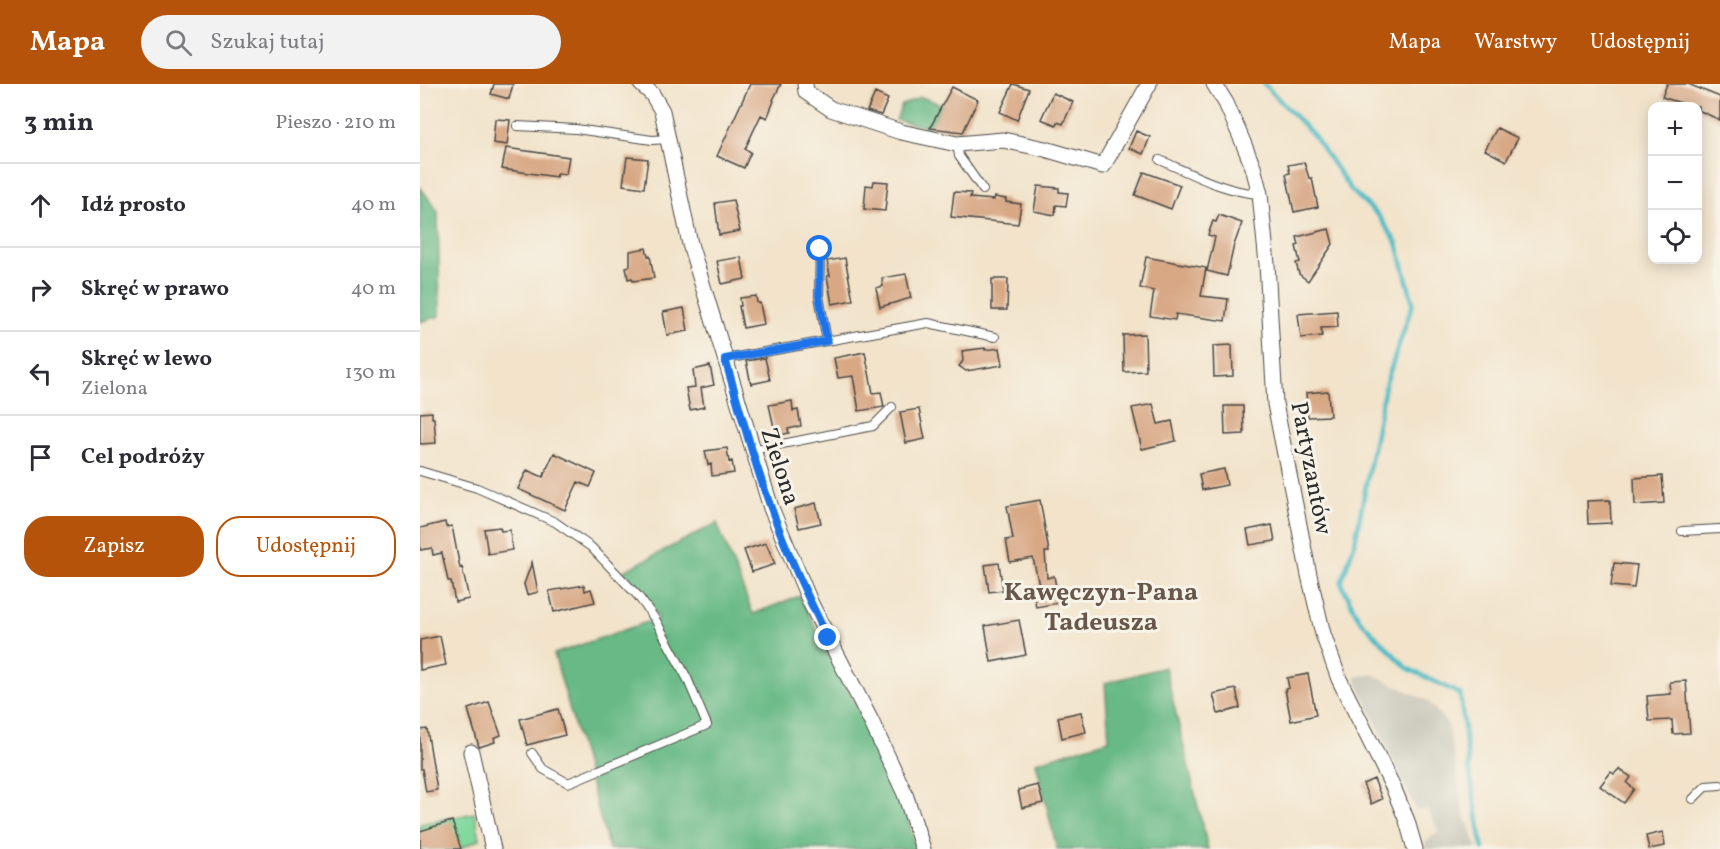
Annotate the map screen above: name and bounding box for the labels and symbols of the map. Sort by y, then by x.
route start [806,235,832,261]
street label: Partyzantów [1280,399,1340,538]
street label: Zielona [751,423,808,510]
district label: Kawęczyn-Pana Tadeusza [1004,575,1198,641]
route end [814,624,840,650]

